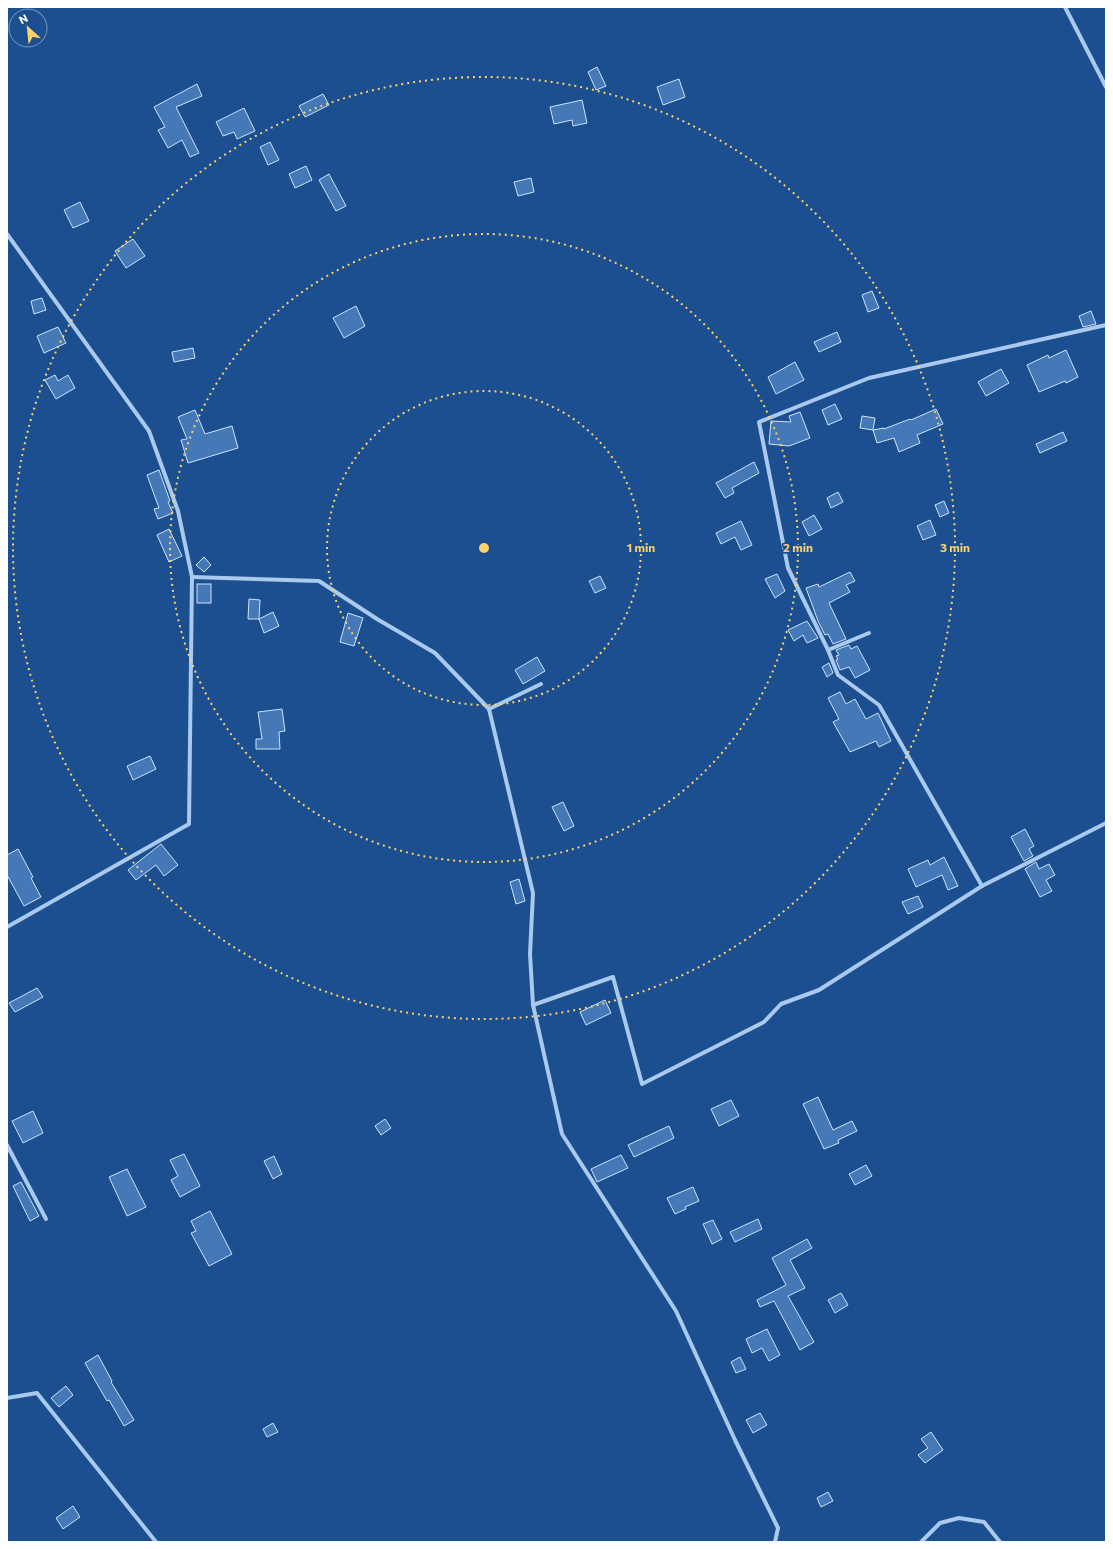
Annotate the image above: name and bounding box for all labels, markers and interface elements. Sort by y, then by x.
north arrow [8,8,48,48]
text: N [17,11,30,26]
text: 1 min [627,540,655,554]
text: 2 min [783,540,813,554]
text: 3 min [940,540,970,554]
centre of rings [477,541,491,555]

